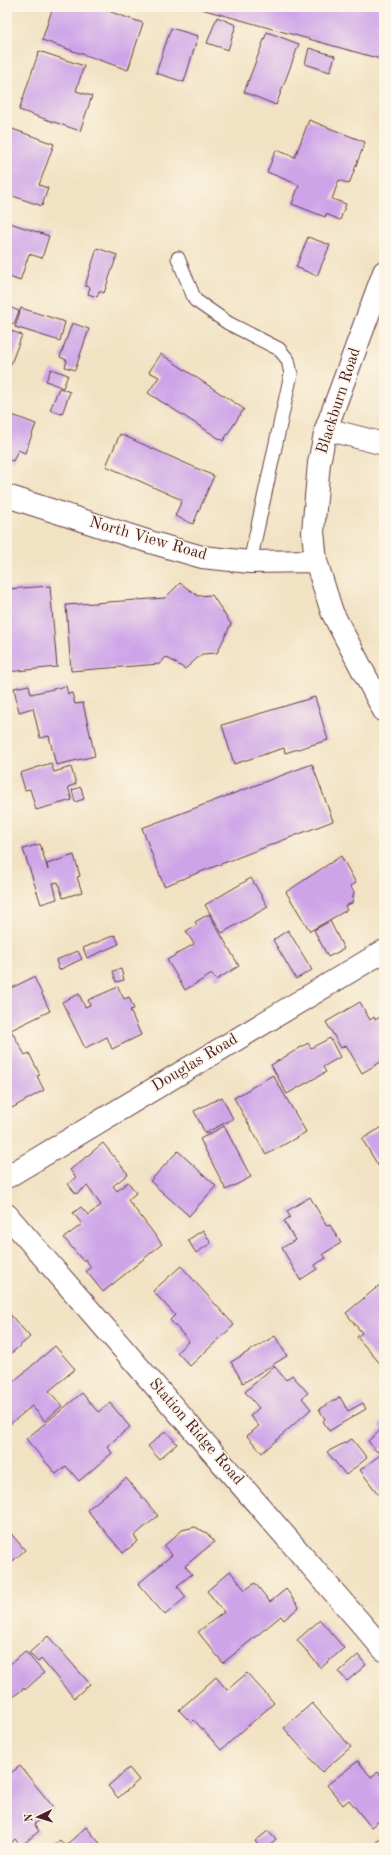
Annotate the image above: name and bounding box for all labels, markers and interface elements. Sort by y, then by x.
street label: Blackburn Road [314,346,364,456]
street label: North View Road [87,515,209,563]
street label: Douglas Road [149,1031,241,1095]
street label: Station Ridge Road [146,1376,246,1488]
north arrow [18,1797,58,1837]
text: N [24,1812,35,1822]

